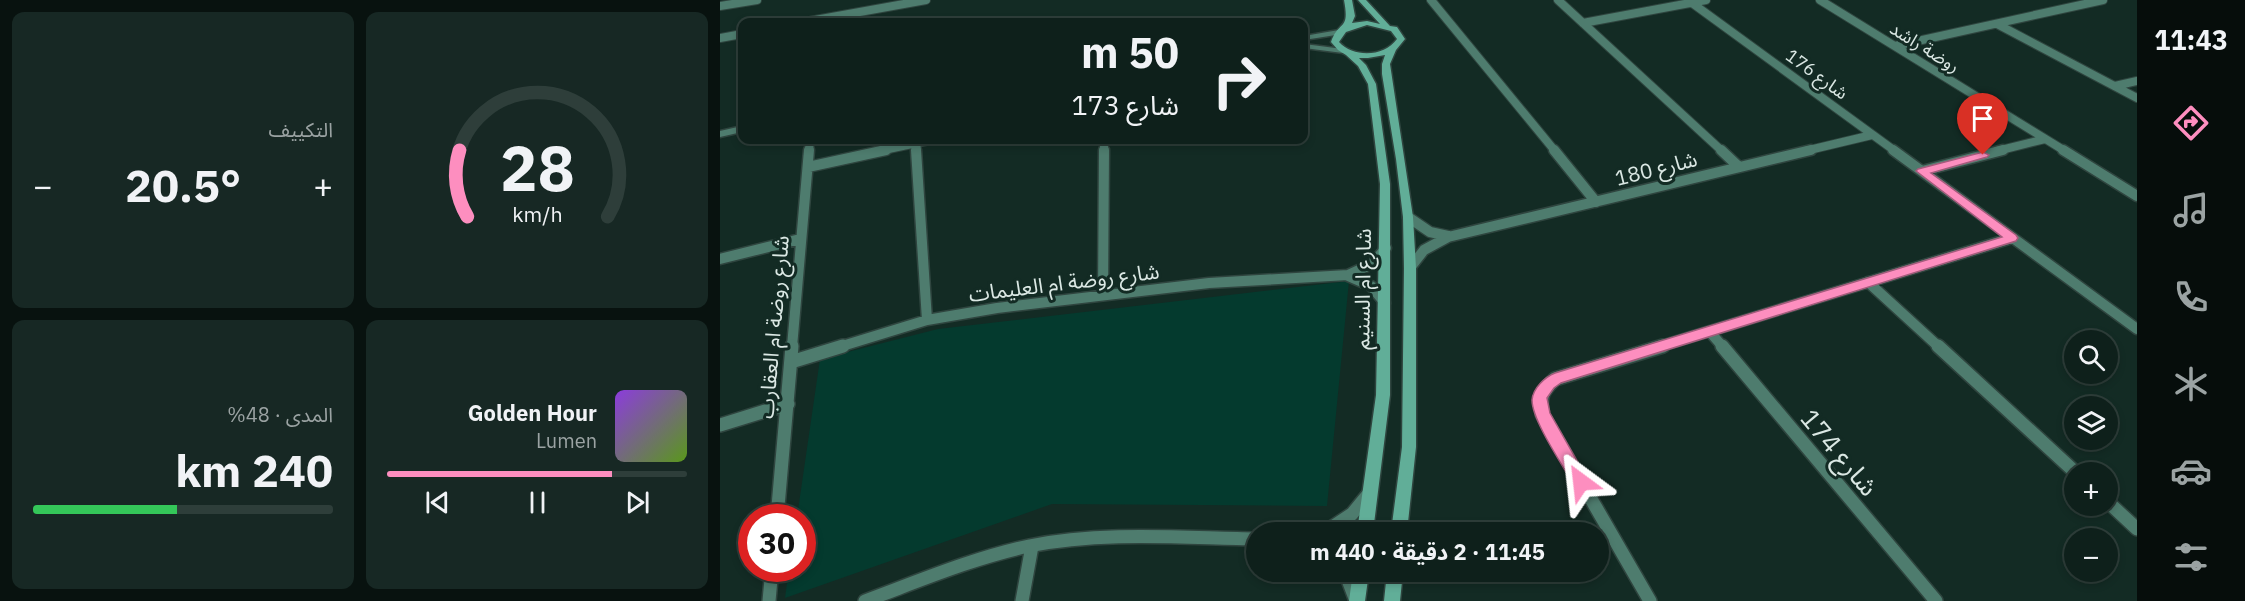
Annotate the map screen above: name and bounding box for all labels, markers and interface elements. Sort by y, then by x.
street label: روضة راشد [1886,17,1964,77]
text: 11:43 [2154,22,2228,57]
text: 50 m [1081,25,1179,80]
icon: right [1200,42,1278,120]
street label: شارع 176 [1779,44,1853,107]
text: شارع 173 [1071,87,1179,122]
pin [1957,93,2008,155]
icon: arrive [1966,102,1999,135]
icon: directions [2170,102,2212,144]
text: التكييف [269,116,333,143]
text: 28 [500,127,574,208]
street label: شارع 180 [1612,144,1700,194]
text: 20.5° [125,156,241,214]
text: − [33,164,53,207]
text: + [313,164,333,207]
icon: music [2170,189,2212,231]
text: km/h [512,200,562,228]
street label: شارع ام السنيم [1347,228,1380,350]
street label: شارع روضة ام العقارب [751,234,798,420]
street label: شارع روضة ام العليمات [967,256,1161,311]
icon: phone [2170,276,2212,318]
map controls [2064,330,2118,582]
button: search [2064,330,2118,384]
icon: climate [2170,363,2212,405]
button: layers [2064,396,2118,450]
text: Golden Hour [468,398,597,427]
text: المدى · 48% [227,401,333,428]
street label: شارع 174 [1791,401,1886,505]
text: Lumen [536,427,597,454]
text: 240 km [175,441,333,499]
position arrow [1549,450,1613,514]
icon: car [2170,450,2212,492]
button: + [2064,462,2118,516]
icon: previous [421,486,454,519]
icon: pause [521,486,554,519]
icon: next [621,486,654,519]
speed limit sign: 30 [738,504,816,582]
button: − [2064,528,2118,582]
icon: filters [2170,536,2212,578]
text: 11:45 · 2 دقيقة · 440 m [1310,537,1545,566]

